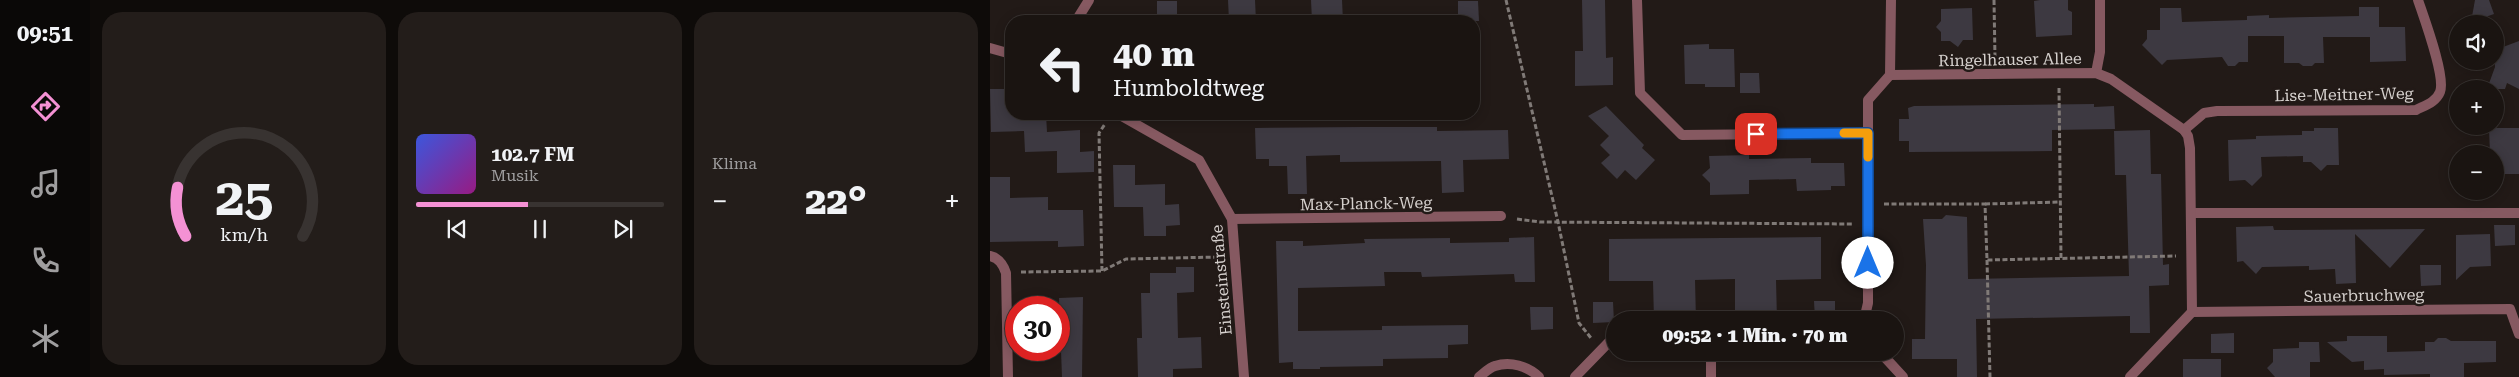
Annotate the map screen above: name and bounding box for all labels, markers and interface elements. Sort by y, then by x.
map controls [2449,15,2504,200]
button: sound [2449,15,2504,70]
text: 09:51 [17,21,73,46]
text: 40 m [1113,34,1195,75]
icon: left [1030,35,1095,100]
street label: Ringelhauser Allee [1938,49,2082,70]
text: Humboldtweg [1113,76,1264,101]
button: + [2449,80,2504,135]
street label: Lise-Meitner-Weg [2274,84,2415,105]
icon: directions [28,89,63,124]
pin [1735,113,1777,155]
icon: arrive [1742,120,1770,148]
text: 102.7 FM [491,143,574,166]
button: − [2449,145,2504,200]
text: Klima [712,154,757,173]
icon: music [28,166,63,201]
text: Musik [491,166,539,185]
text: 25 [215,167,273,228]
text: 22° [805,179,867,223]
text: − [712,185,728,218]
text: + [944,185,960,218]
street label: Max-Planck-Weg [1300,193,1433,214]
icon: previous [443,215,471,243]
icon: pause [526,215,554,243]
icon: next [609,215,637,243]
text: km/h [220,224,268,245]
street label: Einsteinstraße [1207,224,1236,336]
position arrow [1841,236,1893,288]
icon: phone [28,243,63,278]
street label: Sauerbruchweg [2304,285,2425,306]
speed limit sign: 30 [1005,296,1070,361]
icon: climate [28,321,63,356]
text: 09:52 · 1 Min. · 70 m [1663,324,1848,347]

